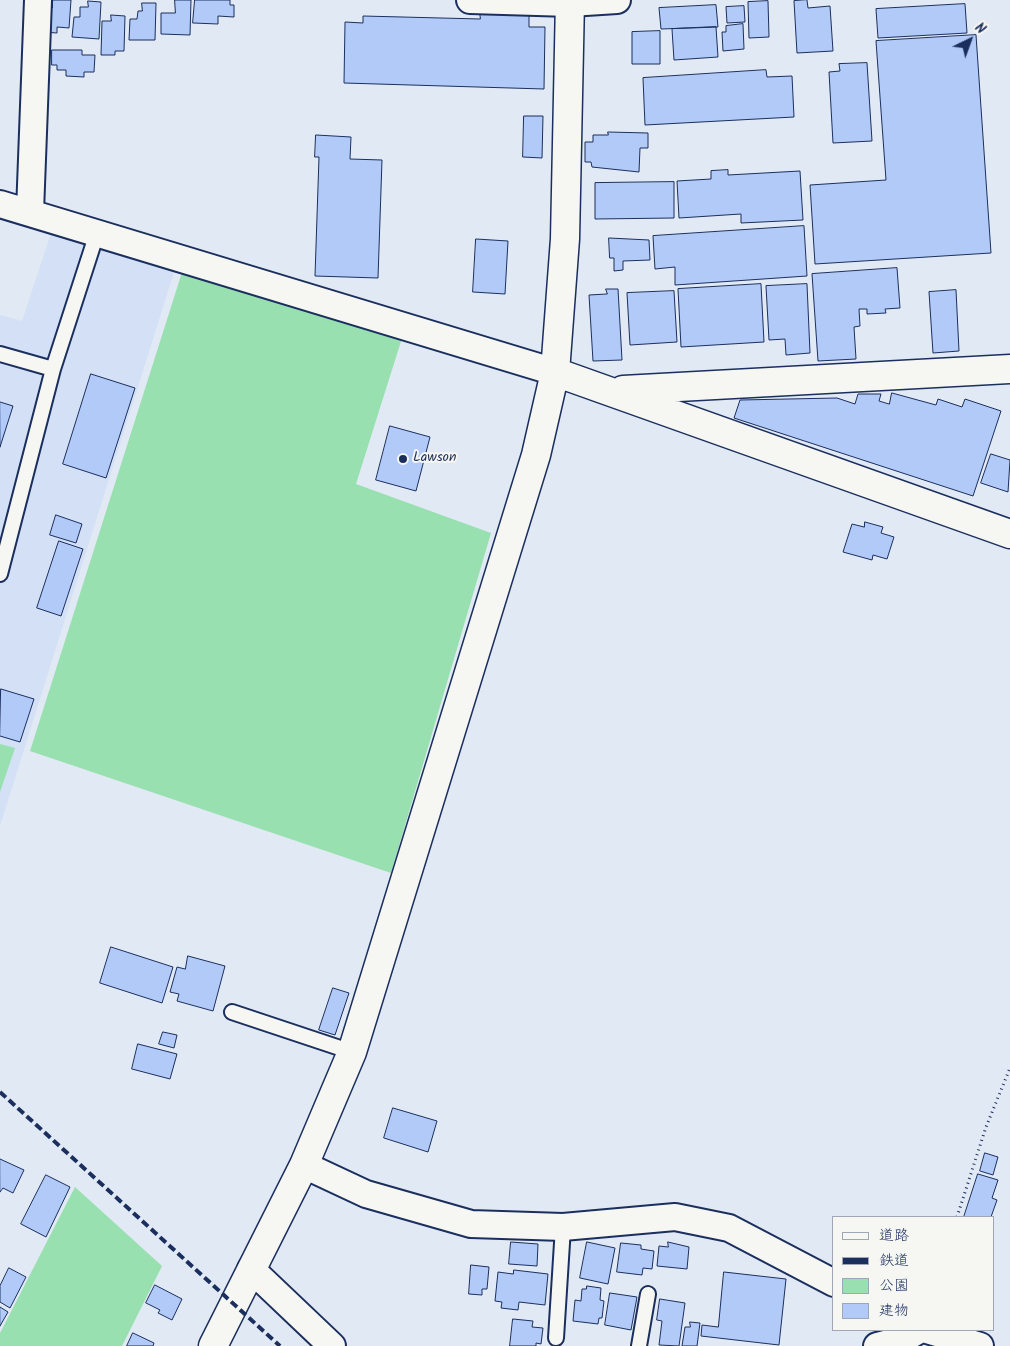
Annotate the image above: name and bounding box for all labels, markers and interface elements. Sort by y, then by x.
north arrow [945,15,995,65]
text: N [969,18,991,40]
place label: Lawson [413,451,456,467]
marker: Lawson [397,453,409,465]
legend [832,1216,995,1331]
text: 道路 [879,1224,909,1248]
text: 鉄道 [879,1249,909,1273]
text: 公園 [879,1274,909,1298]
text: 建物 [879,1299,909,1323]

